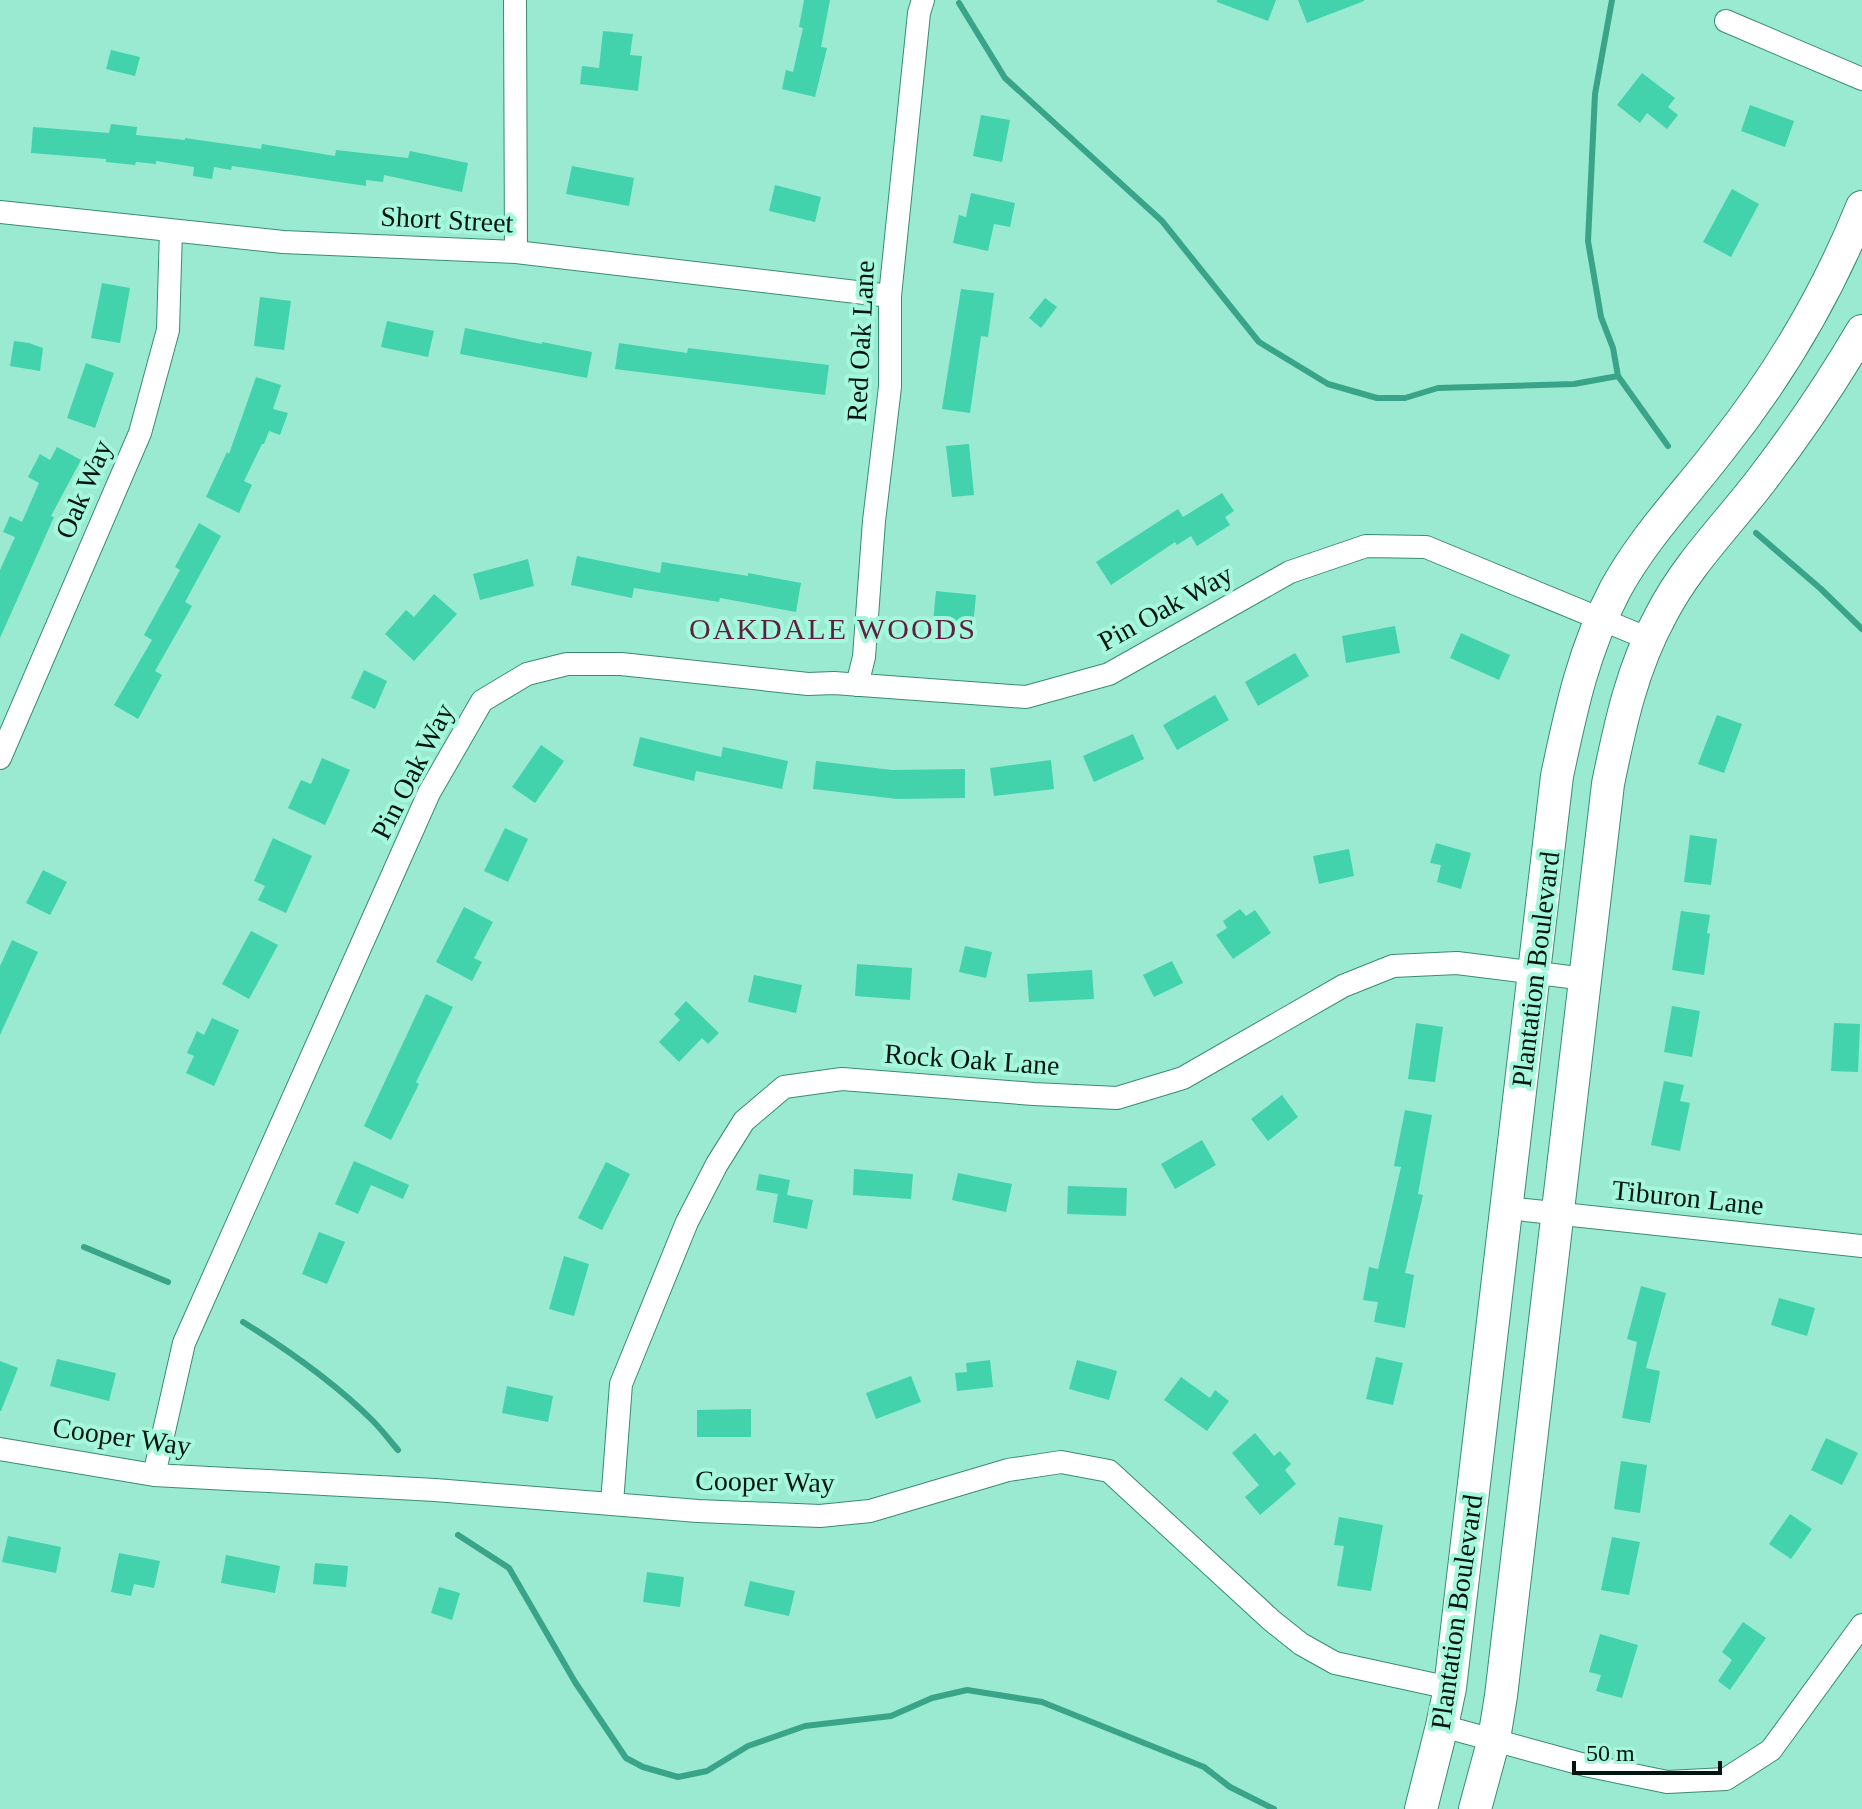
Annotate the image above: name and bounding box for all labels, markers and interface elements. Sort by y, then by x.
street label: Short Street [380,201,514,238]
street label: Red Oak Lane [841,259,880,423]
street label: Oak Way [49,435,118,543]
street label: Pin Oak Way [1093,558,1238,657]
district label: OAKDALE WOODS [689,612,977,645]
street label: Pin Oak Way [365,698,460,844]
street label: Plantation Boulevard [1506,849,1565,1089]
street label: Rock Oak Lane [883,1038,1061,1081]
street label: Tiburon Lane [1611,1174,1765,1221]
street label: Cooper Way [51,1411,193,1462]
street label: Cooper Way [695,1465,835,1498]
street label: Plantation Boulevard [1425,1492,1488,1732]
scale bar [1574,1725,1720,1775]
text: 50 m [1586,1740,1635,1766]

